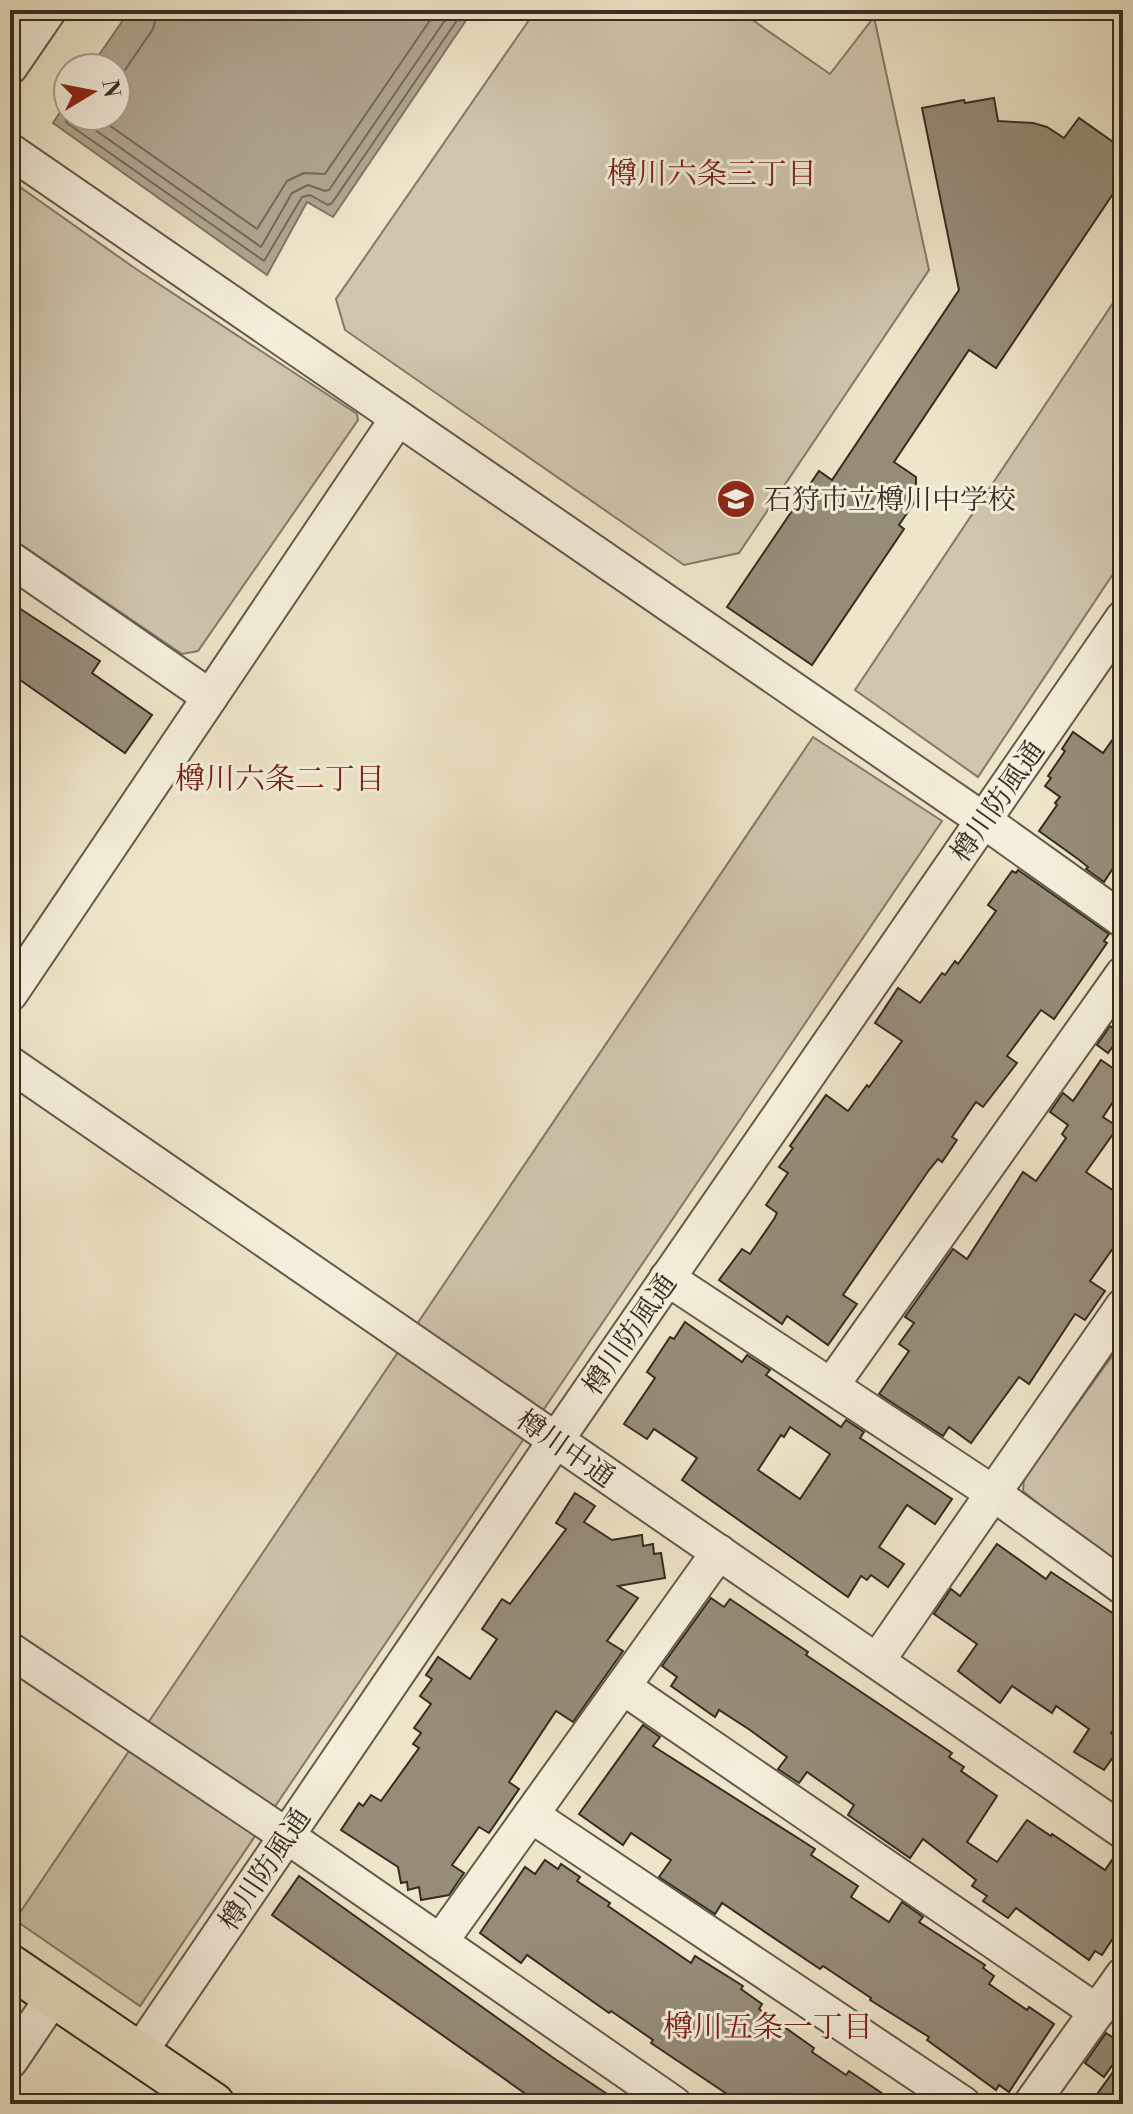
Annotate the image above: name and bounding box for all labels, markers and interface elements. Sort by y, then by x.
north arrow [52,52,132,132]
text: N [95,78,125,100]
district label: 樽川六条三丁目 [607,156,817,194]
school or university icon: 石狩市立樽川中学校 [715,478,757,520]
place label: 石狩市立樽川中学校 [764,483,1016,518]
street label: 樽川防風通 [944,734,1053,869]
district label: 樽川六条二丁目 [175,761,385,799]
street label: 樽川防風通 [576,1267,685,1402]
street label: 樽川中通 [509,1403,621,1496]
street label: 樽川防風通 [212,1802,319,1938]
district label: 樽川五条一丁目 [663,2009,873,2047]

